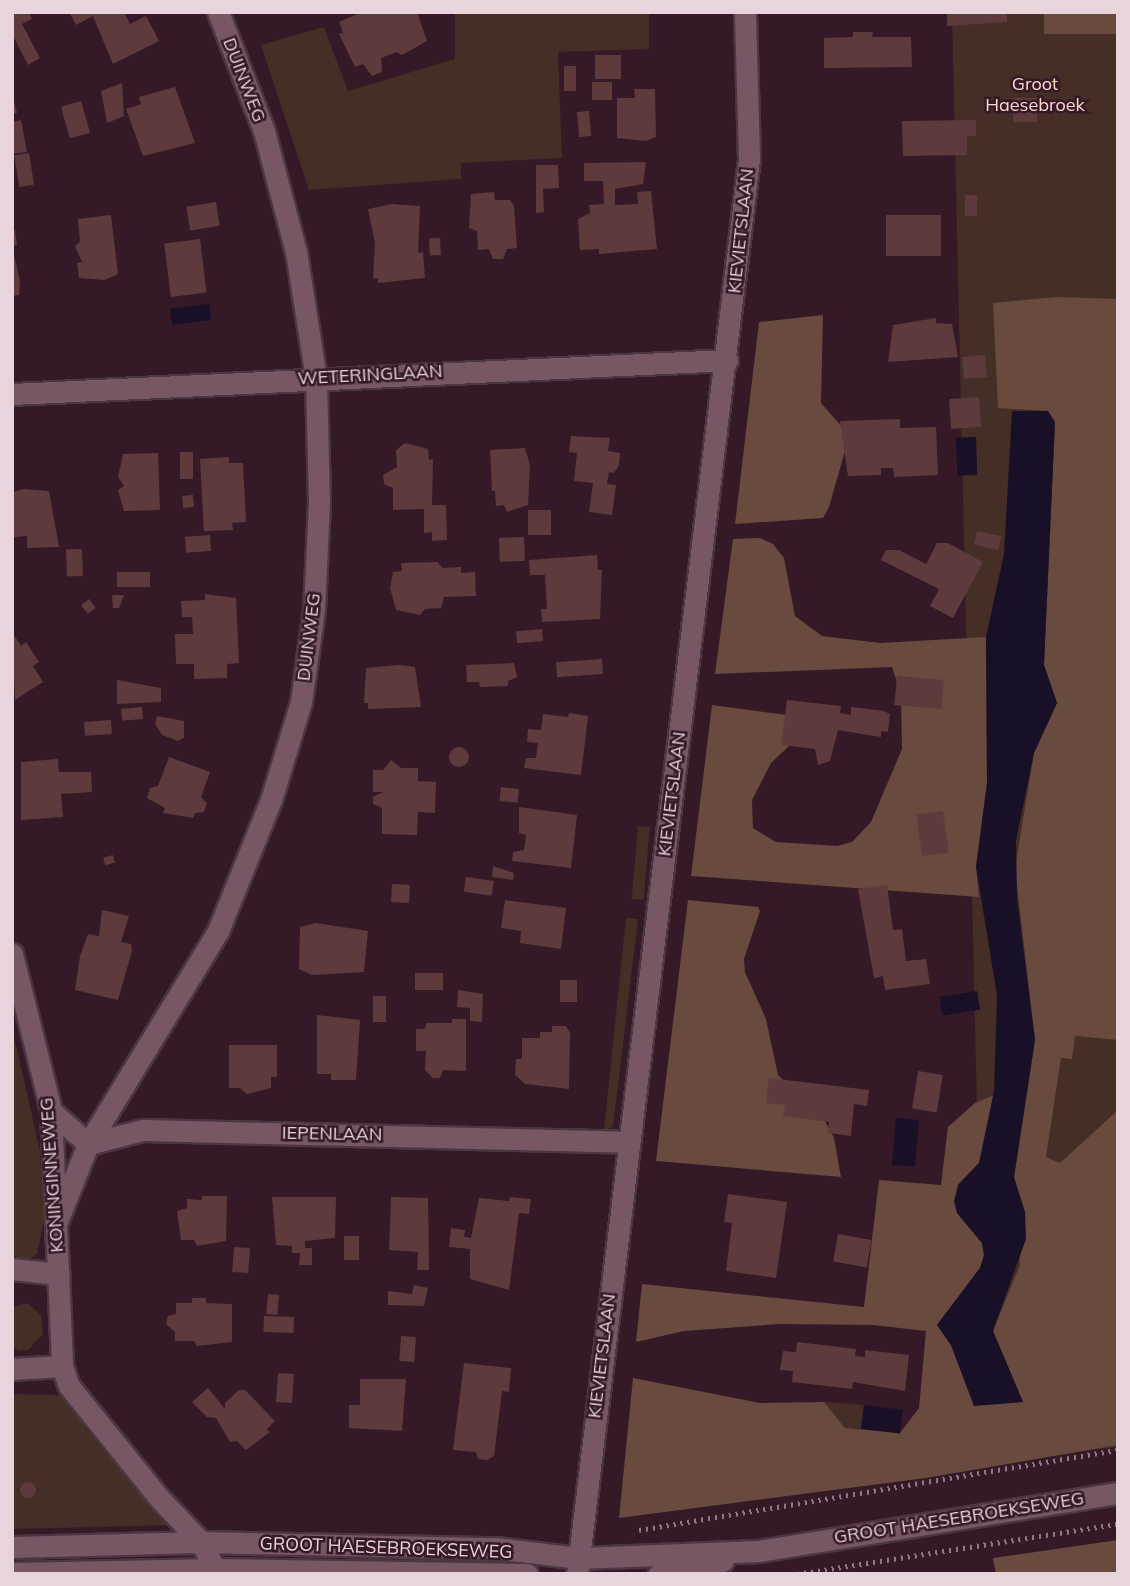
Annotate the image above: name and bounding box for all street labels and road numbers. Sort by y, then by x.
street label: DUINWEG [218,35,270,125]
street label: KIEVIETSLAAN [724,168,758,294]
street label: WETERINGLAAN [297,360,443,390]
street label: DUINWEG [293,592,325,682]
street label: KIEVIETSLAAN [654,731,690,857]
street label: KONINGINNEWEG [36,1097,68,1253]
street label: IEPENLAAN [282,1122,382,1146]
street label: KIEVIETSLAAN [584,1293,620,1419]
street label: GROOT HAESEBROEKSEWEG [833,1488,1085,1548]
street label: GROOT HAESEBROEKSEWEG [259,1533,513,1563]

